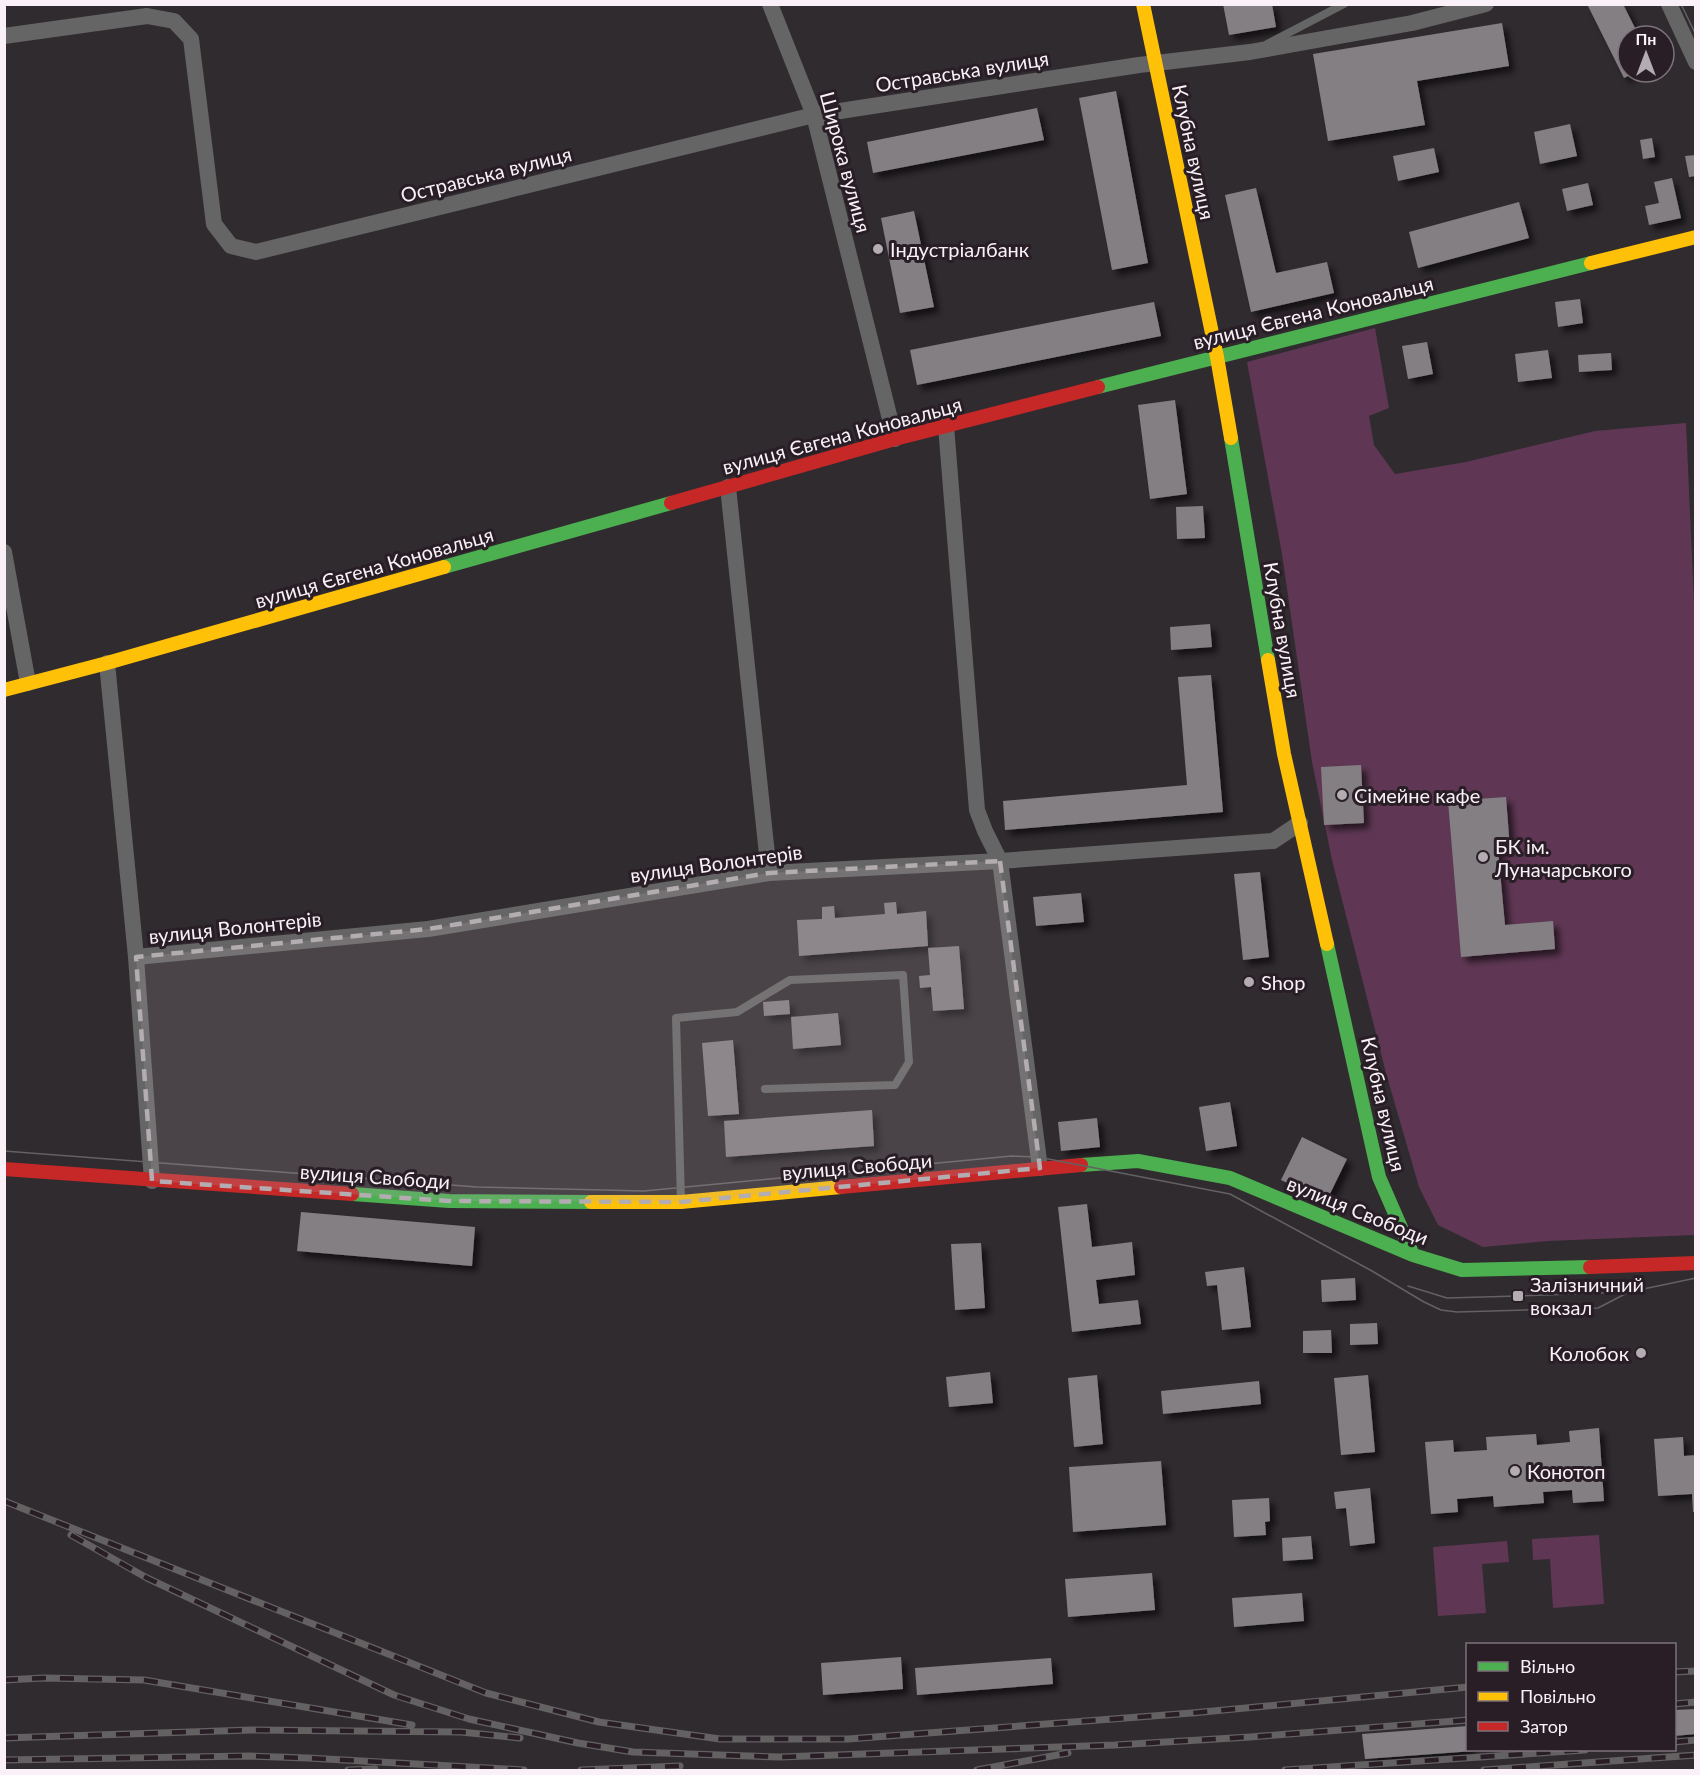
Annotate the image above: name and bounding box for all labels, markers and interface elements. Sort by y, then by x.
north arrow [1616,24,1676,84]
text: Пн [1636,29,1656,48]
street label: Остравська вулиця [874,45,1050,97]
street label: Клубна вулиця [1168,82,1220,222]
street label: Широка вулиця [816,89,876,235]
street label: Остравська вулиця [398,141,574,207]
place label: Індустріалбанк [890,237,1030,261]
marker: Індустріалбанк [871,242,885,256]
street label: вулиця Євгена Коновальця [1190,270,1436,354]
street label: вулиця Євгена Коновальця [720,391,964,479]
street label: вулиця Євгена Коновальця [252,521,496,613]
street label: Клубна вулиця [1259,560,1307,700]
place label: Сімейне кафе [1354,783,1480,807]
marker: Сімейне кафе [1335,788,1349,802]
place label: БК ім. Луначарського [1494,834,1632,881]
street label: вулиця Волонтерів [628,839,804,887]
marker: БК ім. Луначарського [1476,850,1490,864]
street label: вулиця Волонтерів [147,906,323,948]
place label: Shop [1261,970,1305,994]
marker: Shop [1242,975,1256,989]
street label: Клубна вулиця [1357,1034,1411,1174]
street label: вулиця Свободи [781,1147,933,1185]
street label: вулиця Свободи [299,1159,451,1193]
street label: вулиця Свободи [1284,1171,1432,1249]
place label: Залізничний вокзал [1530,1272,1644,1319]
marker: Залізничний вокзал [1511,1289,1525,1303]
place label: Колобок [1549,1341,1630,1365]
marker: Колобок [1634,1346,1648,1360]
place label: Конотоп [1527,1459,1605,1483]
marker: Конотоп [1508,1464,1522,1478]
legend [1466,1643,1676,1751]
text: Вільно [1520,1655,1575,1677]
text: Повільно [1520,1685,1596,1707]
text: Затор [1520,1715,1568,1737]

